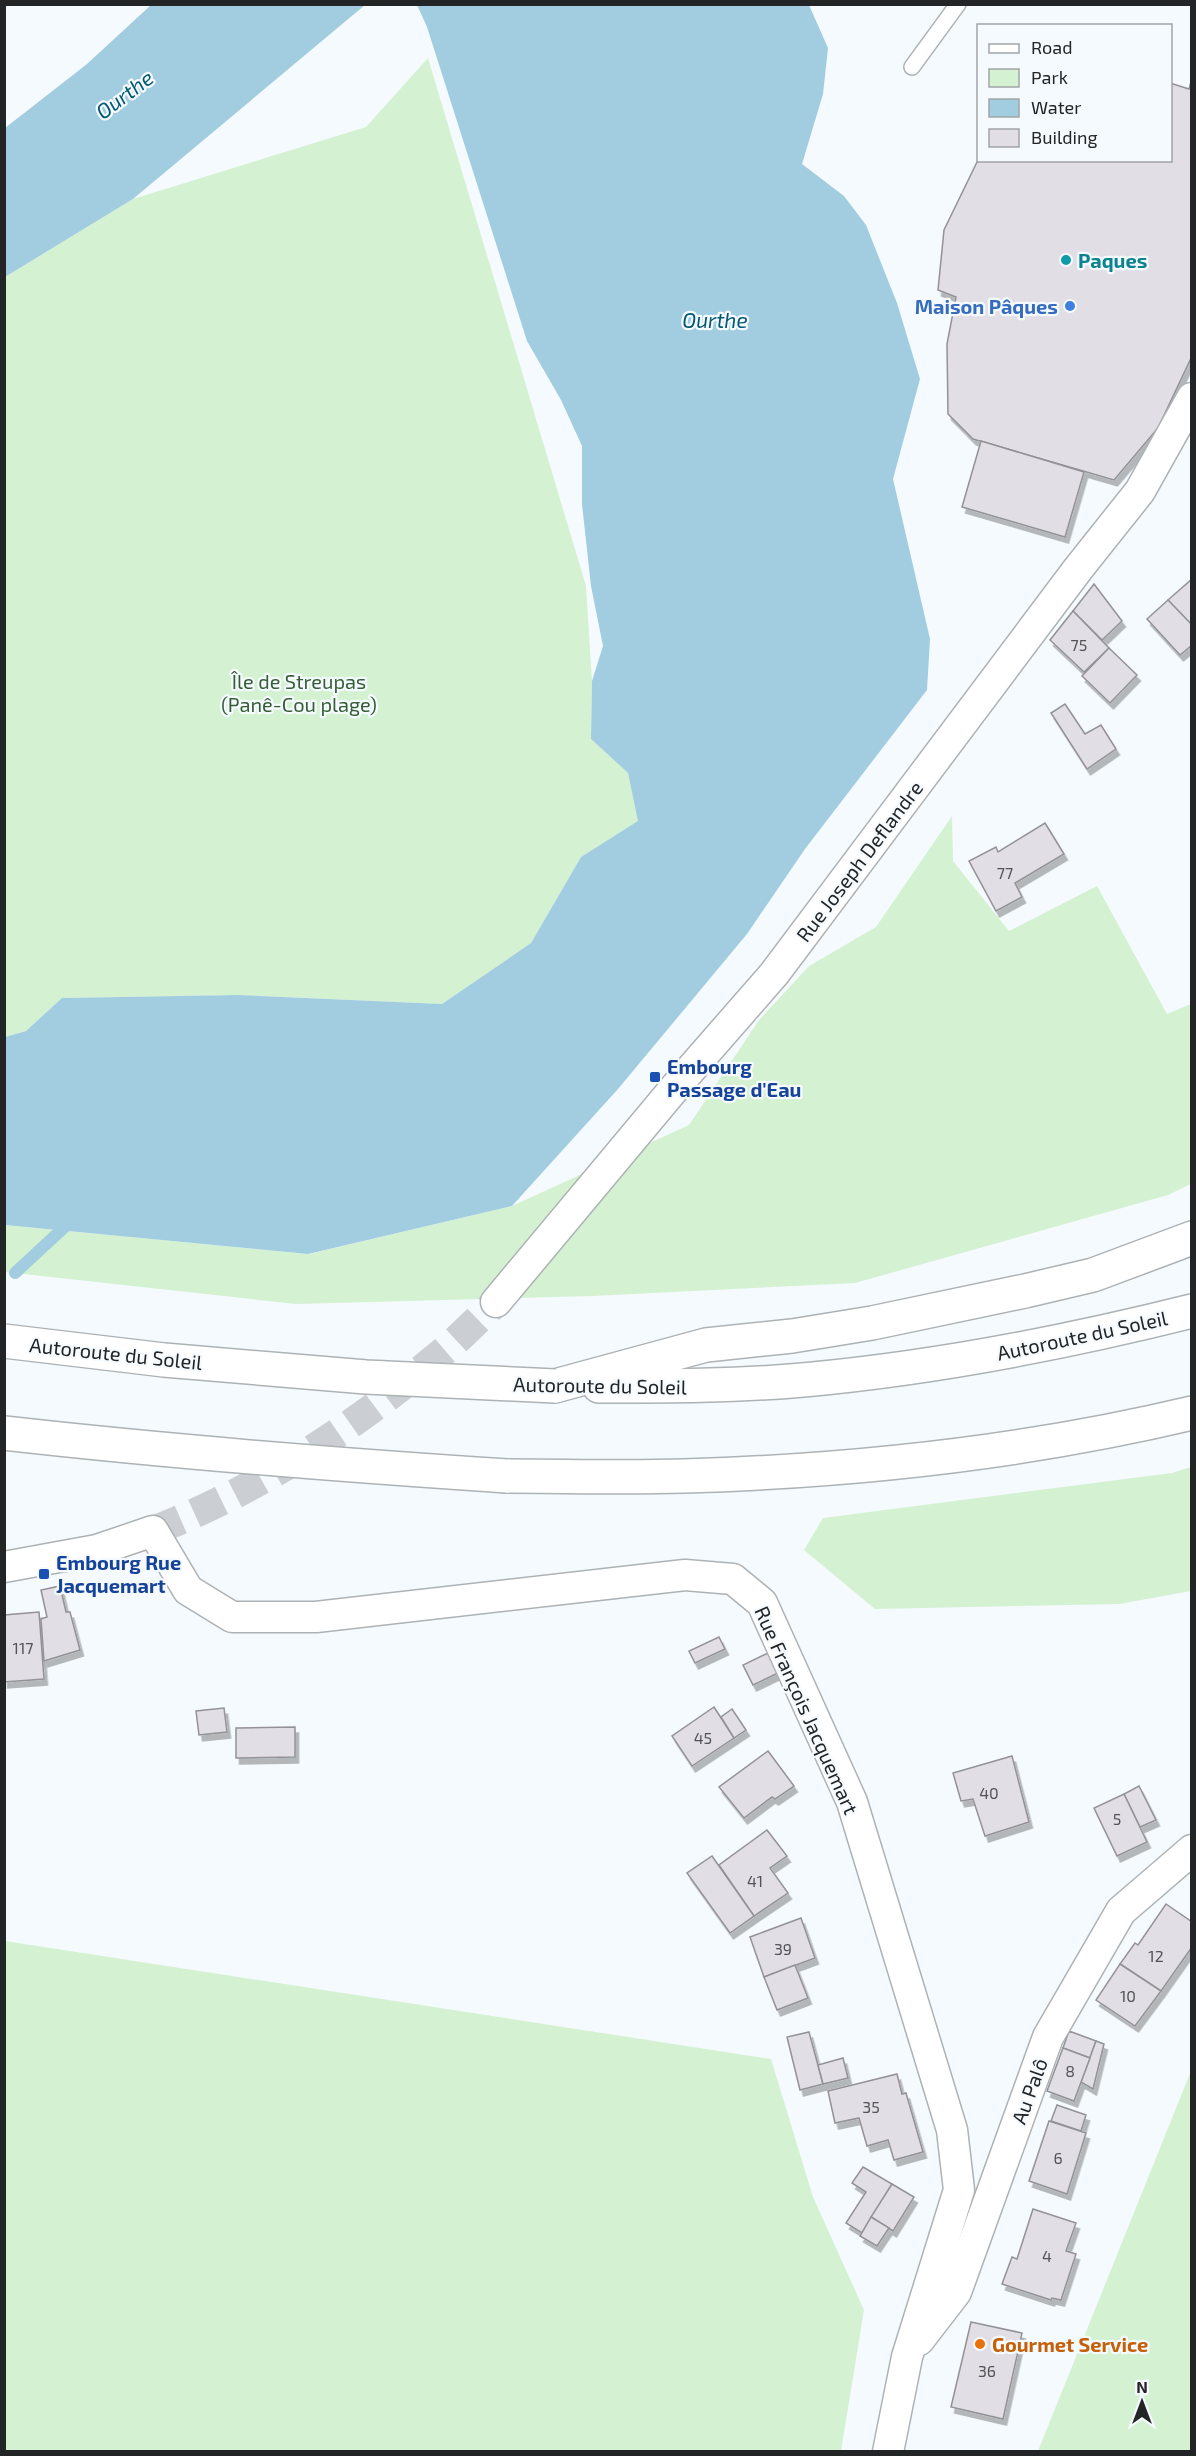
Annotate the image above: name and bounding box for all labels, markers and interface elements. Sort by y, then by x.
legend [977,24,1172,162]
text: Road [1031,36,1072,58]
water label: Ourthe [90,64,158,124]
text: Park [1031,66,1068,88]
text: Water [1031,96,1081,118]
text: Building [1031,126,1098,148]
place label: Paques [1078,248,1147,272]
marker: Paques [1059,253,1073,267]
place label: Maison Pâques [915,294,1058,318]
marker: Maison Pâques [1063,299,1077,313]
water label: Ourthe [682,307,748,332]
house number: 75 [1071,635,1087,654]
park label: Île de Streupas (Panê-Cou plage) [221,669,377,716]
street label: Rue Joseph Deflandre [791,776,927,946]
house number: 77 [997,863,1013,882]
place label: Embourg Passage d'Eau [667,1054,801,1101]
marker: Embourg Passage d'Eau [648,1070,662,1084]
street label: Autoroute du Soleil [995,1305,1169,1365]
street label: Autoroute du Soleil [28,1332,204,1374]
street label: Autoroute du Soleil [513,1371,687,1399]
place label: Embourg Rue Jacquemart [56,1550,181,1597]
marker: Embourg Rue Jacquemart [37,1567,51,1581]
street label: Rue François Jacquemart [749,1602,864,1819]
house number: 117 [13,1638,33,1657]
house number: 45 [694,1728,712,1747]
house number: 40 [979,1783,999,1802]
house number: 5 [1113,1809,1121,1828]
house number: 41 [747,1871,763,1890]
house number: 39 [774,1939,792,1958]
house number: 12 [1148,1946,1164,1965]
house number: 10 [1120,1986,1136,2005]
street label: Au Palô [1006,2055,1052,2127]
house number: 8 [1065,2061,1075,2080]
house number: 35 [862,2097,880,2116]
house number: 6 [1053,2148,1063,2167]
house number: 4 [1042,2246,1052,2265]
place label: Gourmet Service [992,2332,1148,2356]
marker: Gourmet Service [973,2337,987,2351]
house number: 36 [978,2361,996,2380]
north arrow [1112,2372,1172,2432]
text: N [1136,2377,1148,2396]

